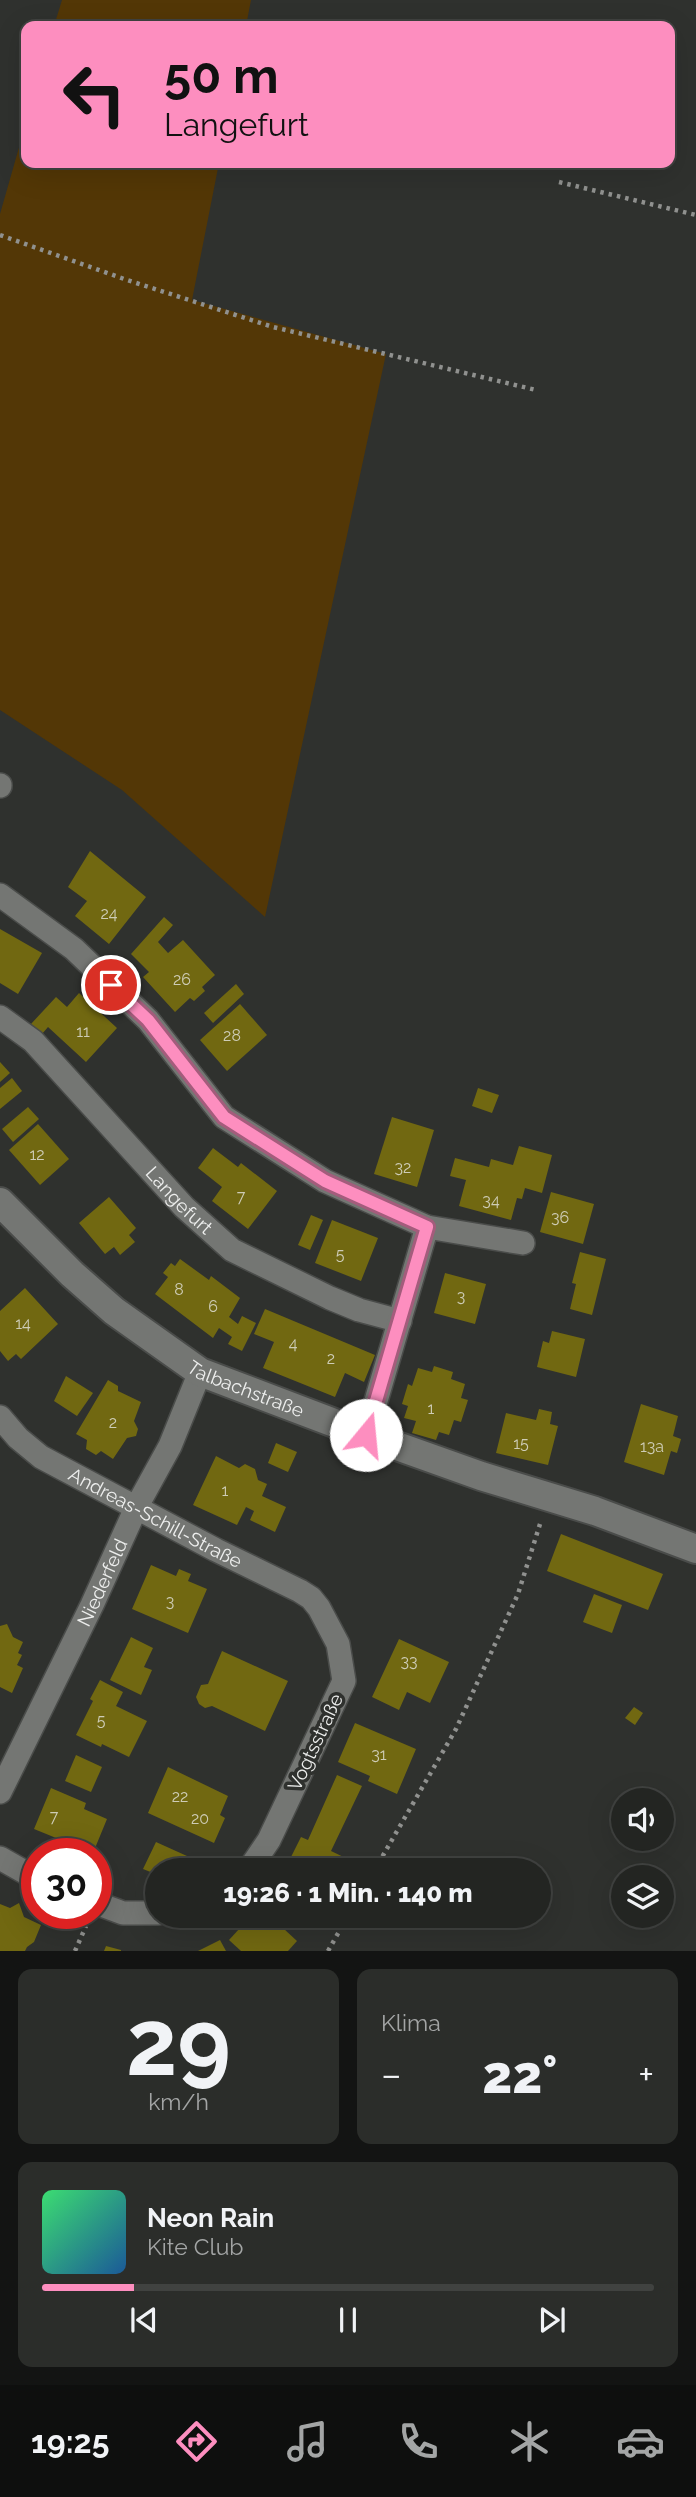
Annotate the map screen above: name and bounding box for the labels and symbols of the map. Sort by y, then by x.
house number: 24 [100,904,118,923]
pin [81,955,141,1015]
house number: 26 [173,970,191,989]
house number: 11 [76,1022,90,1041]
house number: 28 [223,1026,241,1045]
house number: 12 [29,1145,45,1164]
house number: 32 [395,1158,411,1177]
street label: Langefurt [141,1162,218,1239]
house number: 7 [237,1187,246,1206]
house number: 34 [482,1191,500,1210]
house number: 36 [551,1208,569,1227]
house number: 5 [336,1245,345,1264]
house number: 8 [174,1280,184,1299]
house number: 3 [457,1287,465,1306]
house number: 6 [208,1297,218,1316]
house number: 14 [15,1314,31,1333]
house number: 4 [289,1334,298,1353]
house number: 2 [327,1349,335,1368]
street label: Talbachstraße [183,1356,307,1421]
position arrow [329,1398,403,1472]
house number: 1 [428,1399,435,1418]
house number: 2 [109,1413,117,1432]
house number: 15 [513,1434,529,1453]
house number: 13a [640,1437,664,1456]
street label: Andreas-Schill-Straße [65,1463,246,1572]
house number: 1 [222,1481,229,1500]
street label: Niederfeld [72,1535,132,1630]
house number: 3 [166,1592,174,1611]
house number: 33 [400,1652,418,1671]
street label: Vogtsstraße [283,1690,347,1794]
house number: 5 [97,1711,106,1730]
house number: 31 [371,1745,387,1764]
house number: 22 [172,1787,188,1806]
house number: 7 [50,1807,59,1826]
house number: 20 [191,1809,209,1828]
speed limit sign: 30 [21,1838,112,1929]

